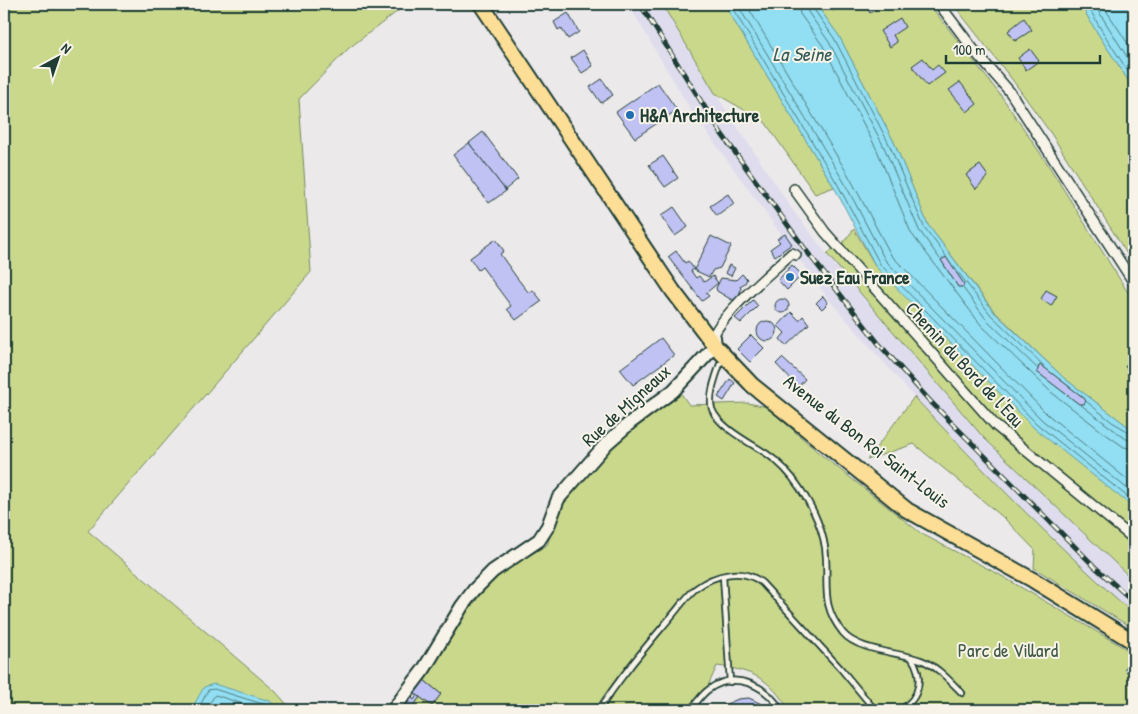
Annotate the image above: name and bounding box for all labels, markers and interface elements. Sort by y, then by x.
north arrow [32,32,82,82]
scale bar [946,32,1099,64]
text: N [58,38,76,58]
text: 100 m [953,39,986,60]
water label: La Seine [773,40,832,67]
place label: H&A Architecture [640,102,760,128]
marker: H&A Architecture [624,109,636,121]
place label: Suez Eau France [800,264,910,290]
marker: Suez Eau France [784,271,796,283]
street label: Chemin du Bord de l'Eau [900,296,1030,433]
street label: Rue de Migneaux [576,358,676,452]
street label: Avenue du Bon Roi Saint-Louis [779,368,955,514]
park label: Parc de Villard [958,637,1059,663]

